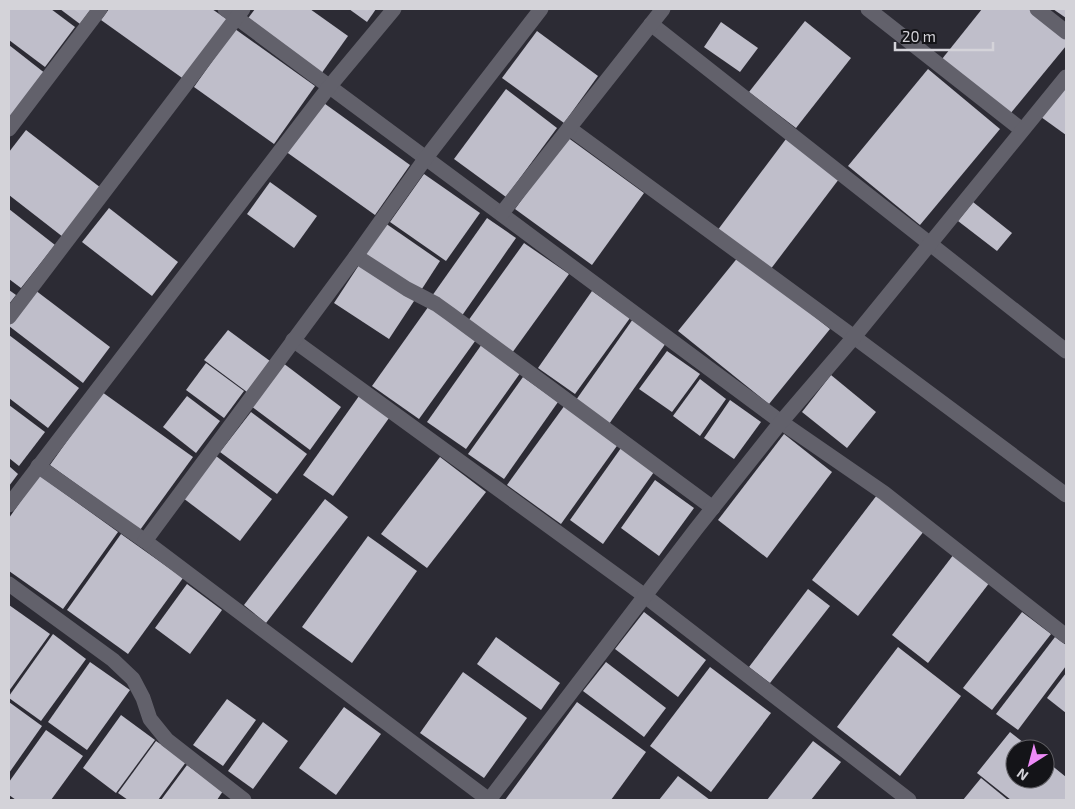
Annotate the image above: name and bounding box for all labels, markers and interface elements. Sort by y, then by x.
scale bar [895,20,992,52]
text: 20 m [902,27,936,45]
north arrow [1005,739,1055,789]
text: N [1013,765,1031,785]

